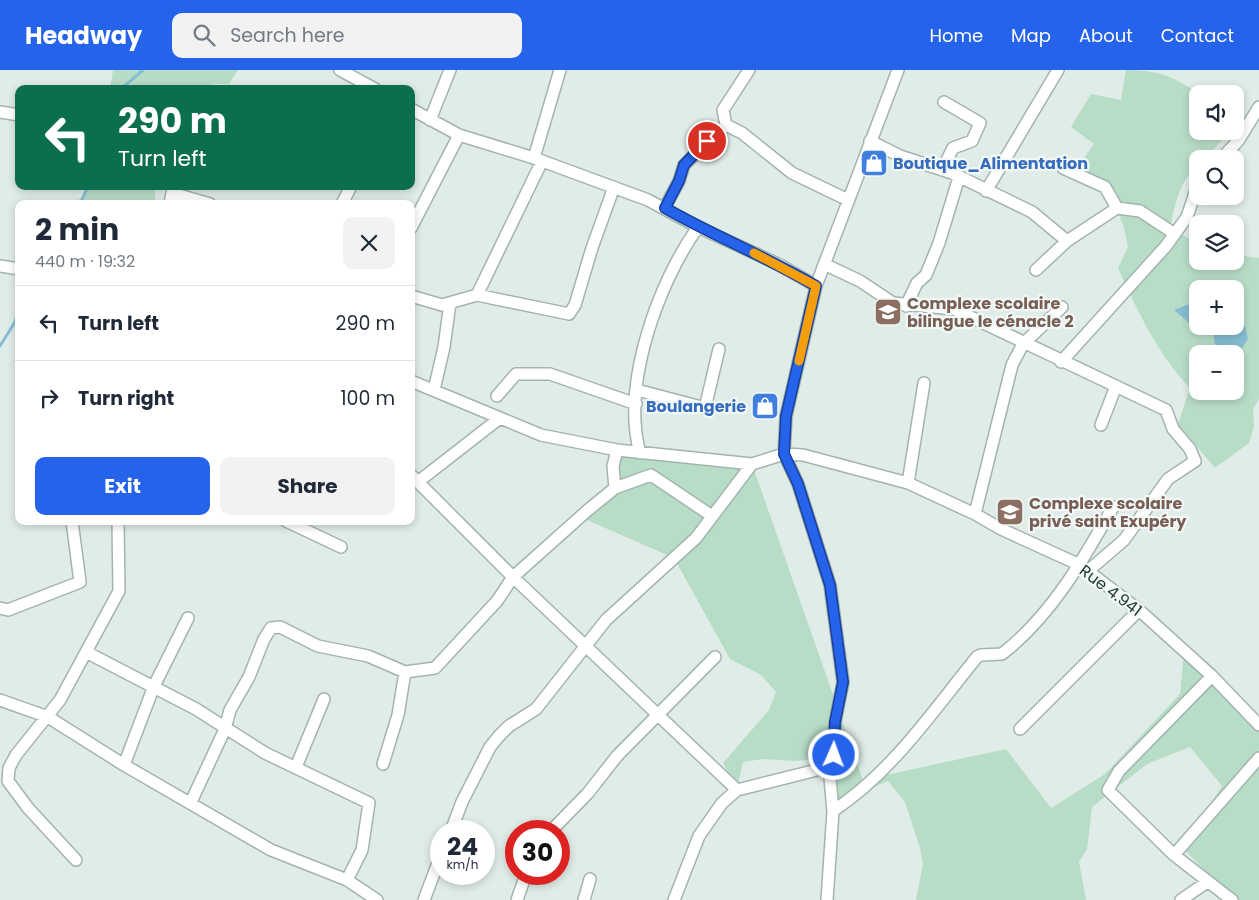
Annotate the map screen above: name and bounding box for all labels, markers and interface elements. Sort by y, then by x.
search box [172,13,522,58]
text: Headway [25,19,142,52]
icon: search [190,21,218,49]
text: Search here [230,22,345,49]
text: Home [929,23,983,48]
text: Map [1011,23,1051,48]
text: About [1079,23,1133,48]
text: Contact [1161,23,1234,48]
map controls [1189,85,1244,400]
button: sound [1189,85,1244,140]
text: 290 m [118,96,227,145]
icon: left [35,105,100,170]
pin [686,120,728,162]
icon: arrive [693,127,721,155]
text: Turn left [118,143,206,174]
shop icon: Boutique_Alimentation [859,148,889,178]
button: search [1189,150,1244,205]
place label: Boutique_Alimentation [893,152,1088,175]
text: 2 min [35,208,119,251]
button: layers [1189,215,1244,270]
button: close [343,217,395,269]
text: 440 m · 19:32 [35,250,135,273]
button: + [1189,280,1244,335]
place label: Complexe scolaire bilingue le cénacle 2 [907,292,1074,333]
school or university icon: Complexe scolaire bilingue le cénacle 2 [873,297,903,327]
icon: left [35,309,63,337]
text: Turn left [78,310,159,337]
text: 290 m [336,310,395,337]
button: − [1189,345,1244,400]
icon: right [35,384,63,412]
text: Turn right [78,385,174,412]
text: 100 m [340,385,395,412]
shop icon: Boulangerie [750,391,780,421]
place label: Boulangerie [646,395,746,418]
button: Exit [35,457,210,515]
button: Share [220,457,395,515]
place label: Complexe scolaire privé saint Exupéry [1029,492,1187,533]
school or university icon: Complexe scolaire privé saint Exupéry [995,497,1025,527]
street label: Rue 4.941 [1075,559,1147,622]
position arrow [807,728,859,780]
speed limit sign: 30 [505,820,570,885]
text: 24 [447,829,478,864]
text: km/h [447,856,478,873]

